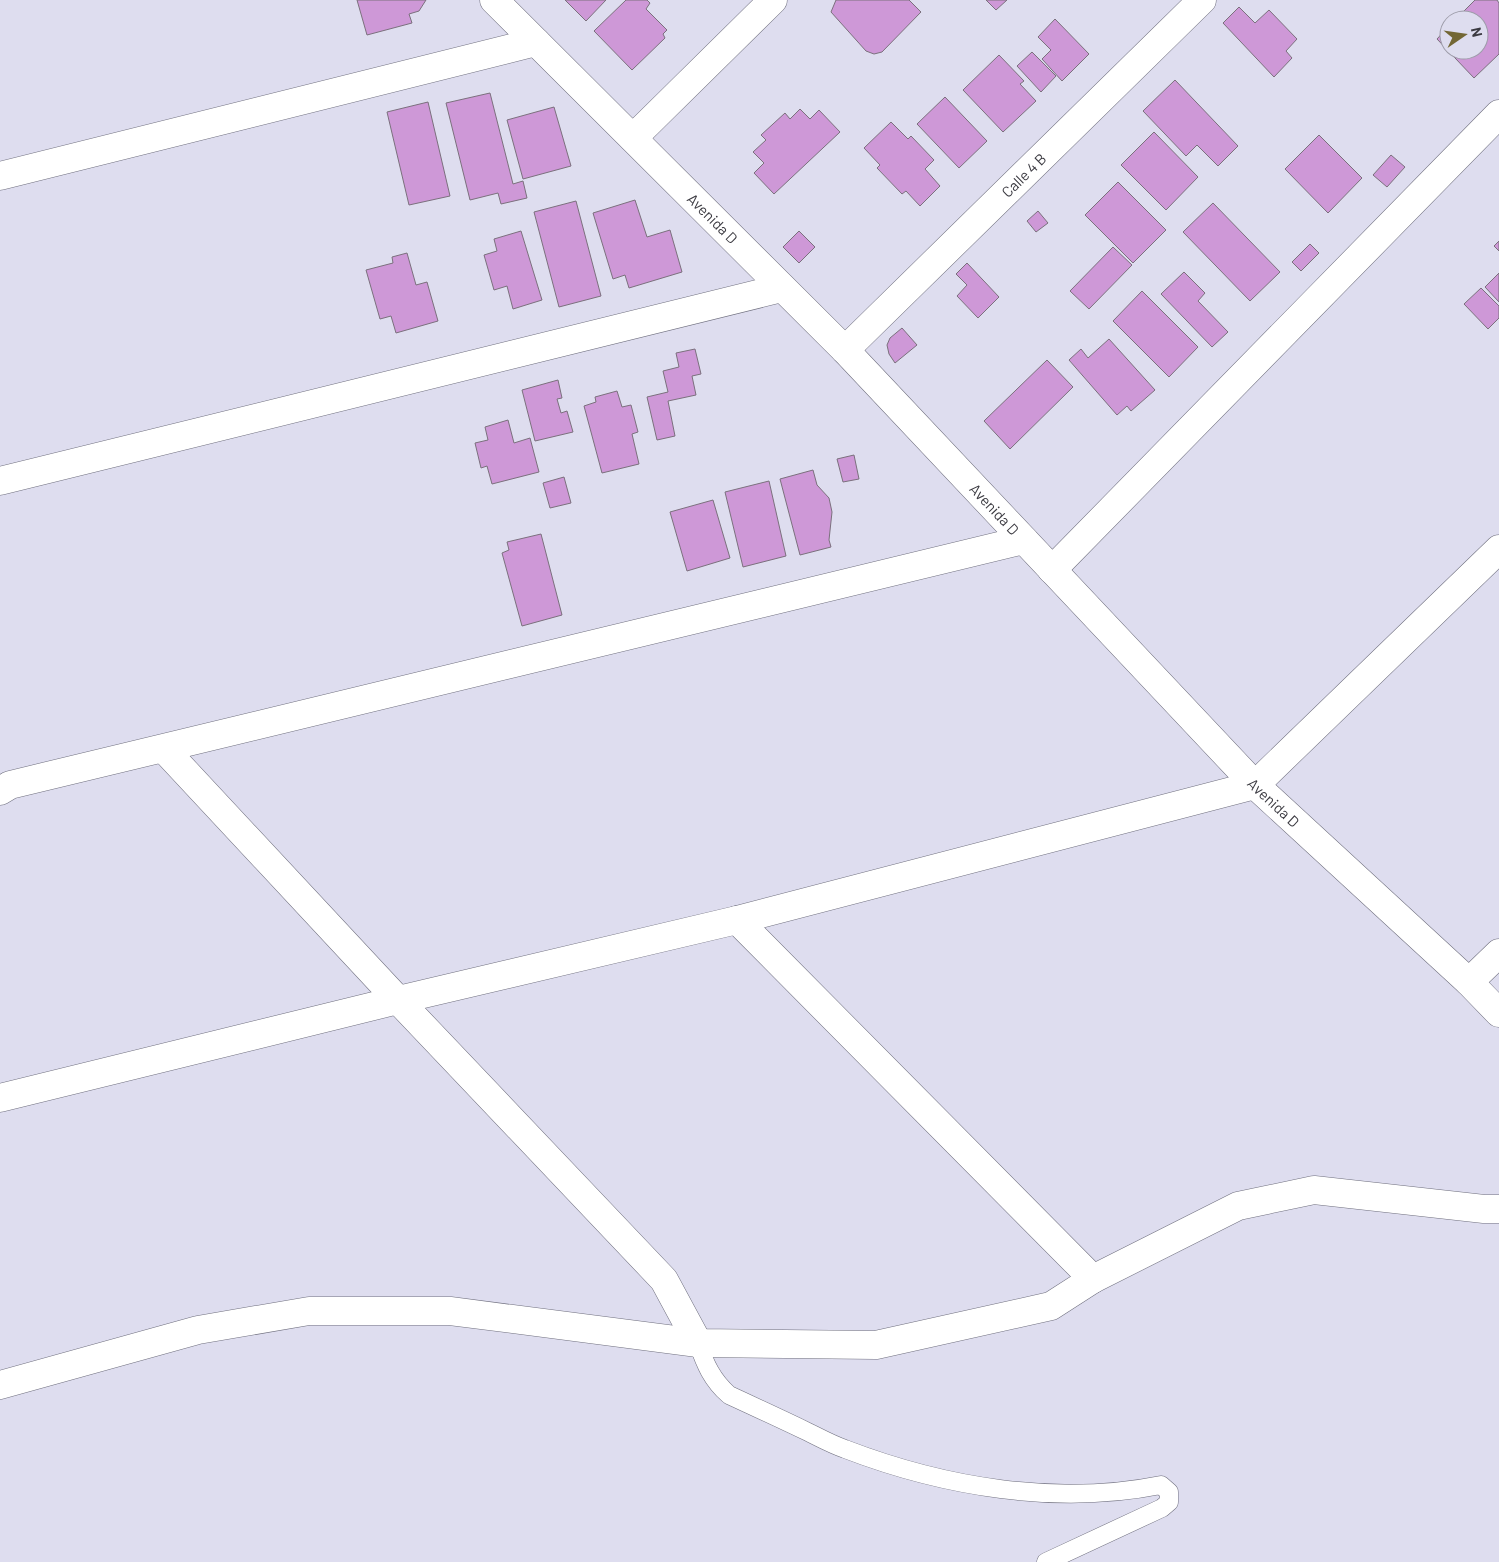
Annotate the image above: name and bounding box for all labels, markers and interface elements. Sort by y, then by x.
north arrow [1439,10,1489,60]
text: N [1468,26,1486,38]
street label: Calle 4 B [997,149,1050,201]
street label: Avenida D [684,189,742,247]
street label: Avenida D [966,480,1023,538]
street label: Avenida D [1244,774,1303,830]

